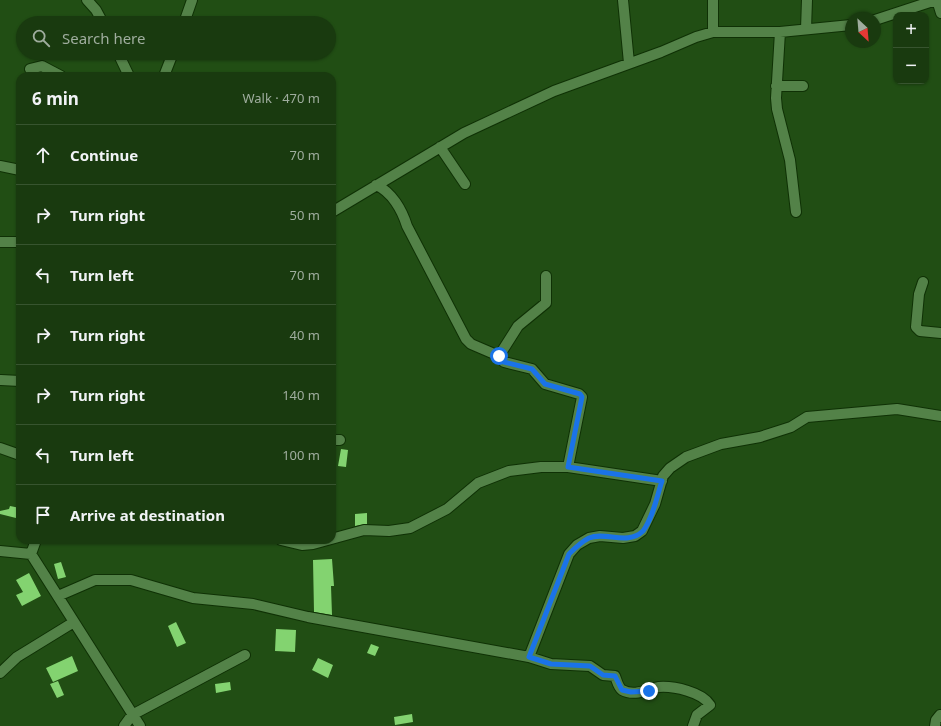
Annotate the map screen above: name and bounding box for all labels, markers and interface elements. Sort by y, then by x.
north arrow [845,12,881,48]
map controls [893,12,929,84]
button: + [893,12,929,48]
search box [16,16,336,60]
icon: search [30,27,52,49]
text: Search here [62,28,145,48]
button: − [893,48,929,84]
text: 6 min [32,87,79,110]
text: Walk · 470 m [242,89,320,107]
icon: ahead [32,144,54,166]
text: Continue [70,145,138,165]
text: 70 m [290,146,320,164]
icon: right [32,204,54,226]
text: Turn right [70,205,145,225]
text: 50 m [290,206,320,224]
icon: left [32,264,54,286]
text: Turn left [70,265,134,285]
text: 70 m [290,266,320,284]
icon: right [32,324,54,346]
text: Turn right [70,325,145,345]
text: 40 m [290,326,320,344]
route start [490,347,508,365]
icon: right [32,384,54,406]
text: Turn right [70,385,145,405]
text: 140 m [282,386,320,404]
icon: left [32,444,54,466]
text: Turn left [70,445,134,465]
text: 100 m [282,446,320,464]
icon: arrive [32,504,54,526]
text: Arrive at destination [70,505,225,525]
route end [640,682,658,700]

